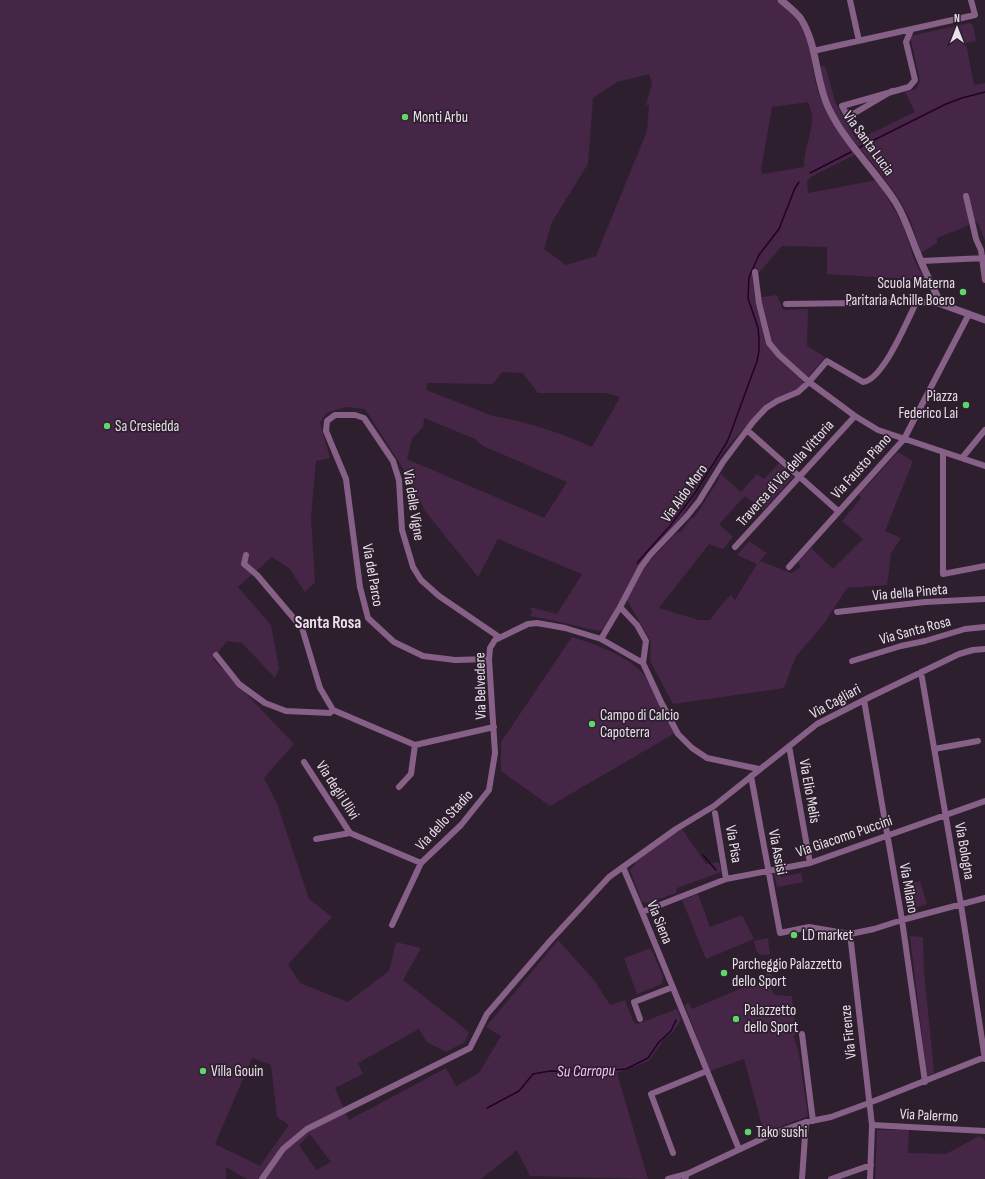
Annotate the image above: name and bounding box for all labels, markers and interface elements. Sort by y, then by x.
north arrow [937,8,977,48]
text: N [954,12,960,25]
street label: Via Santa Lucia [839,107,899,180]
place label: Monti Arbu [413,108,468,127]
marker: Monti Arbu [400,112,410,122]
place label: Scuola Materna Paritaria Achille Boero [845,274,955,310]
marker: Scuola Materna Paritaria Achille Boero [958,287,968,297]
place label: Piazza Federico Lai [898,387,958,423]
marker: Piazza Federico Lai [961,400,971,410]
street label: Traversa di Via della Vittoria [733,416,838,531]
place label: Sa Cresiedda [115,417,180,436]
marker: Sa Cresiedda [102,421,112,431]
street label: Via Fausto Piano [827,430,896,503]
street label: Via Aldo Moro [657,460,712,526]
street label: Via delle Vigne [398,468,429,542]
street label: Via del Parco [358,542,387,608]
street label: Via della Pineta [872,580,949,605]
street label: Via Santa Rosa [877,612,953,649]
district label: Santa Rosa [295,613,361,633]
street label: Via Belvedere [470,652,491,720]
street label: Via Cagliari [806,680,864,723]
place label: Campo di Calcio Capoterra [600,706,679,742]
marker: Campo di Calcio Capoterra [587,719,597,729]
street label: Via degli Ulivi [312,757,364,823]
street label: Via Elio Melis [795,758,824,825]
street label: Via dello Stadio [411,786,477,855]
street label: Via Giacomo Puccini [793,811,895,862]
street label: Via Bologna [950,821,979,881]
street label: Via Pisa [721,824,746,865]
street label: Via Assisi [764,828,791,877]
street label: Via Milano [895,862,922,915]
street label: Via Siena [642,898,677,947]
place label: LD market [802,926,854,945]
marker: LD market [789,930,799,940]
place label: Parcheggio Palazzetto dello Sport [732,955,842,991]
marker: Parcheggio Palazzetto dello Sport [719,968,729,978]
place label: Palazzetto dello Sport [744,1001,799,1037]
street label: Via Firenze [836,1004,861,1060]
marker: Palazzetto dello Sport [731,1014,741,1024]
water label: Su Carropu [557,1061,616,1082]
place label: Villa Gouin [211,1062,264,1081]
marker: Villa Gouin [198,1066,208,1076]
street label: Via Palermo [899,1104,959,1127]
place label: Tako sushi [756,1123,807,1142]
marker: Tako sushi [743,1127,753,1137]

